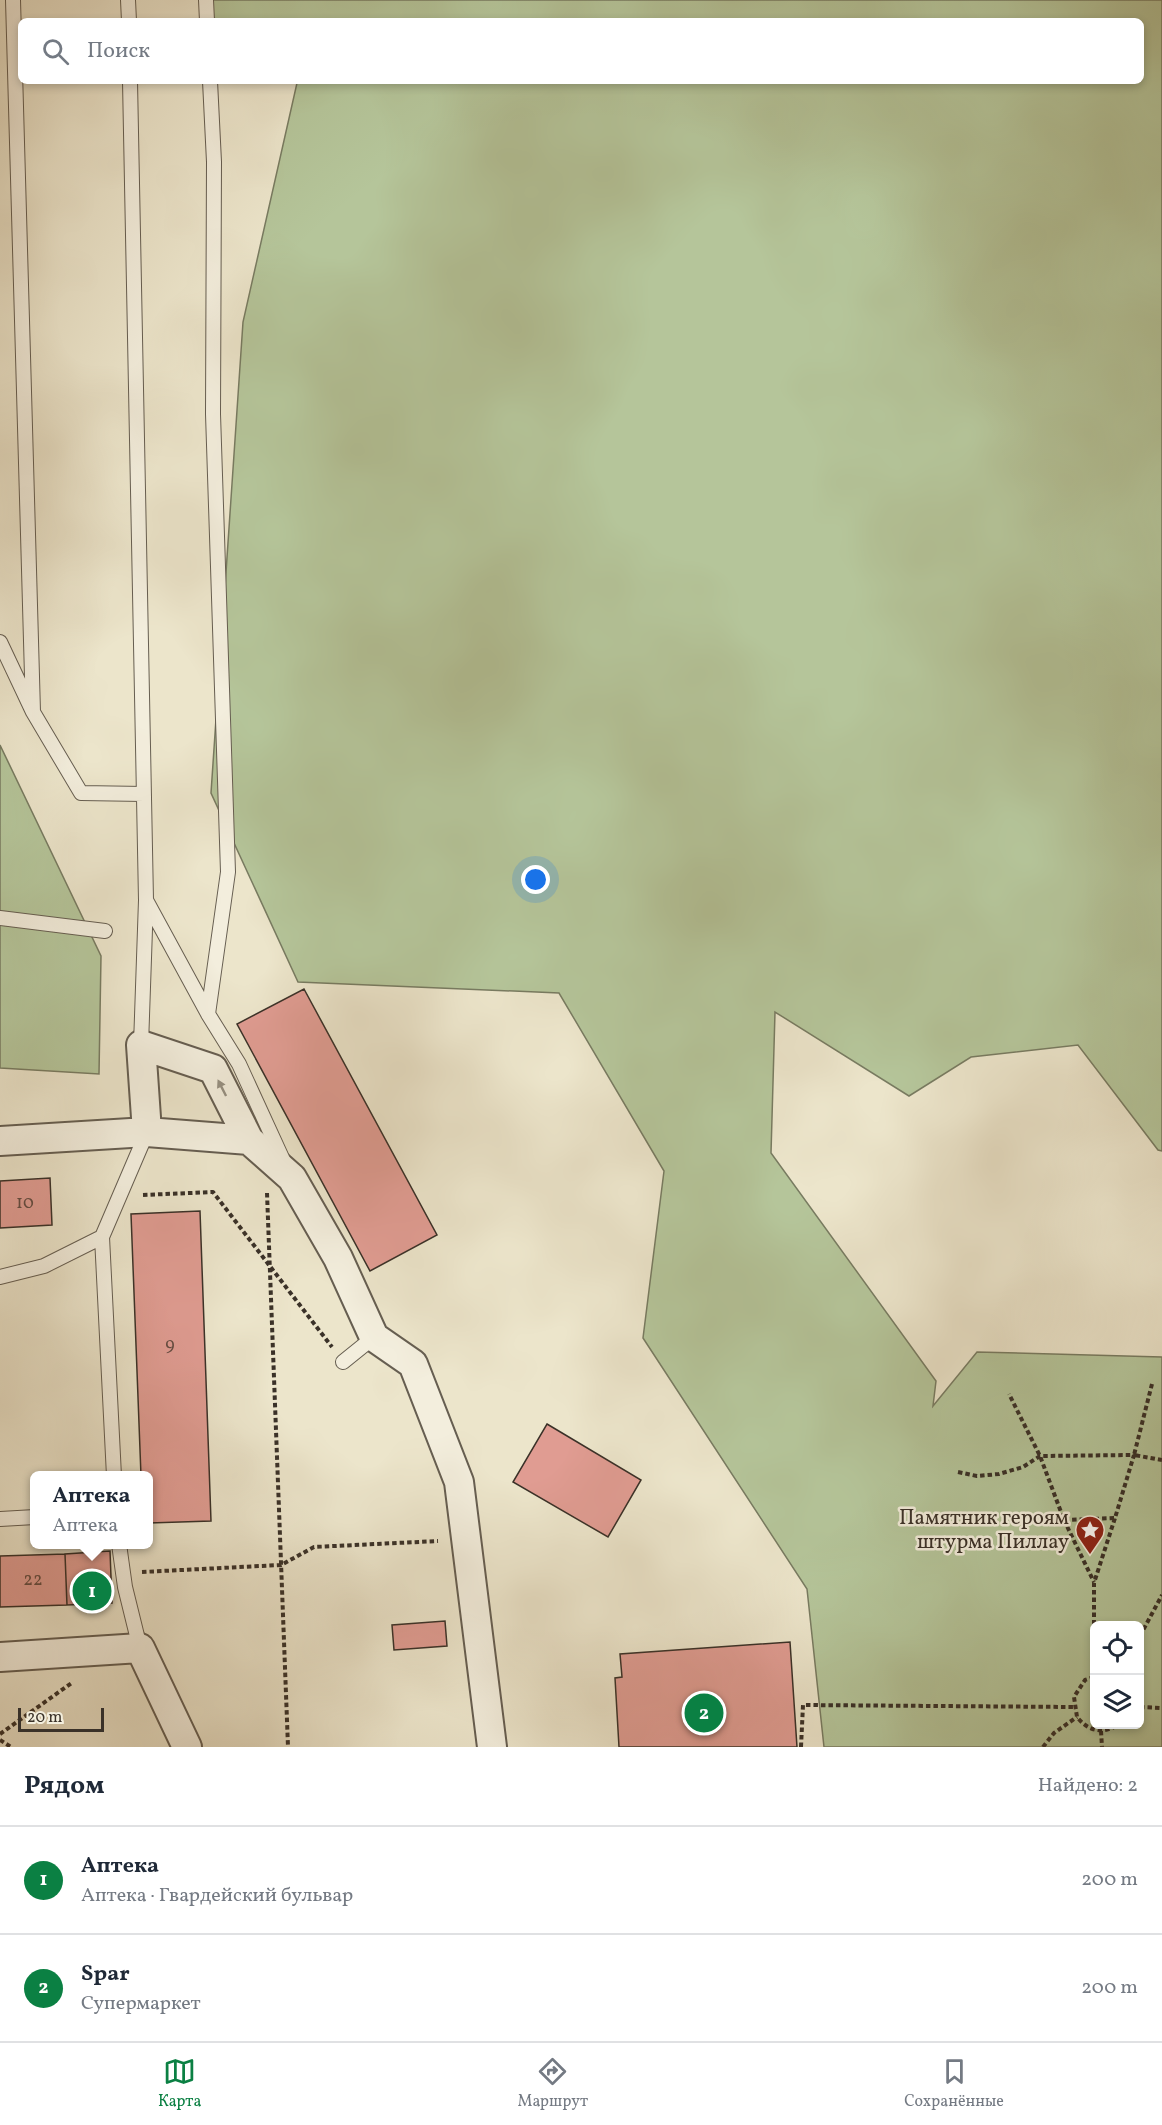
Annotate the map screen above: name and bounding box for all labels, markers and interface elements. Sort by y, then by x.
search box [18,18,1144,84]
icon: search [39,35,72,68]
text: Поиск [87,36,150,67]
your location [521,865,550,894]
one-way arrow [218,1079,227,1096]
house number: 10 [16,1191,34,1216]
house number: 9 [165,1333,175,1358]
popup [30,1471,153,1549]
text: Аптека [52,1481,131,1512]
place label: Памятник героям штурма Пиллау [899,1504,1070,1557]
text: Аптека [52,1512,118,1540]
place icon: Памятник героям штурма Пиллау [1074,1514,1106,1556]
house number: 22 [23,1568,43,1593]
pin: 1 [72,1568,112,1614]
map controls [1090,1621,1144,1729]
button: locate [1090,1621,1144,1675]
button: layers [1090,1675,1144,1729]
pin: 2 [684,1690,724,1736]
scale bar [18,1705,104,1732]
text: 20 m [27,1707,62,1729]
text: Рядом [24,1768,104,1804]
text: Найдено: 2 [1038,1772,1138,1800]
text: Аптека [81,1851,159,1882]
text: 1 [39,1866,48,1894]
text: 200 m [1081,1866,1138,1894]
text: Аптека · Гвардейский бульвар [81,1882,353,1910]
text: Spar [81,1959,130,1990]
text: 2 [38,1974,49,2002]
text: 200 m [1081,1974,1138,2002]
text: Супермаркет [81,1990,201,2018]
tab: Карта [158,2055,201,2113]
tab: Маршрут [517,2055,588,2113]
tab: Сохранённые [904,2055,1004,2113]

